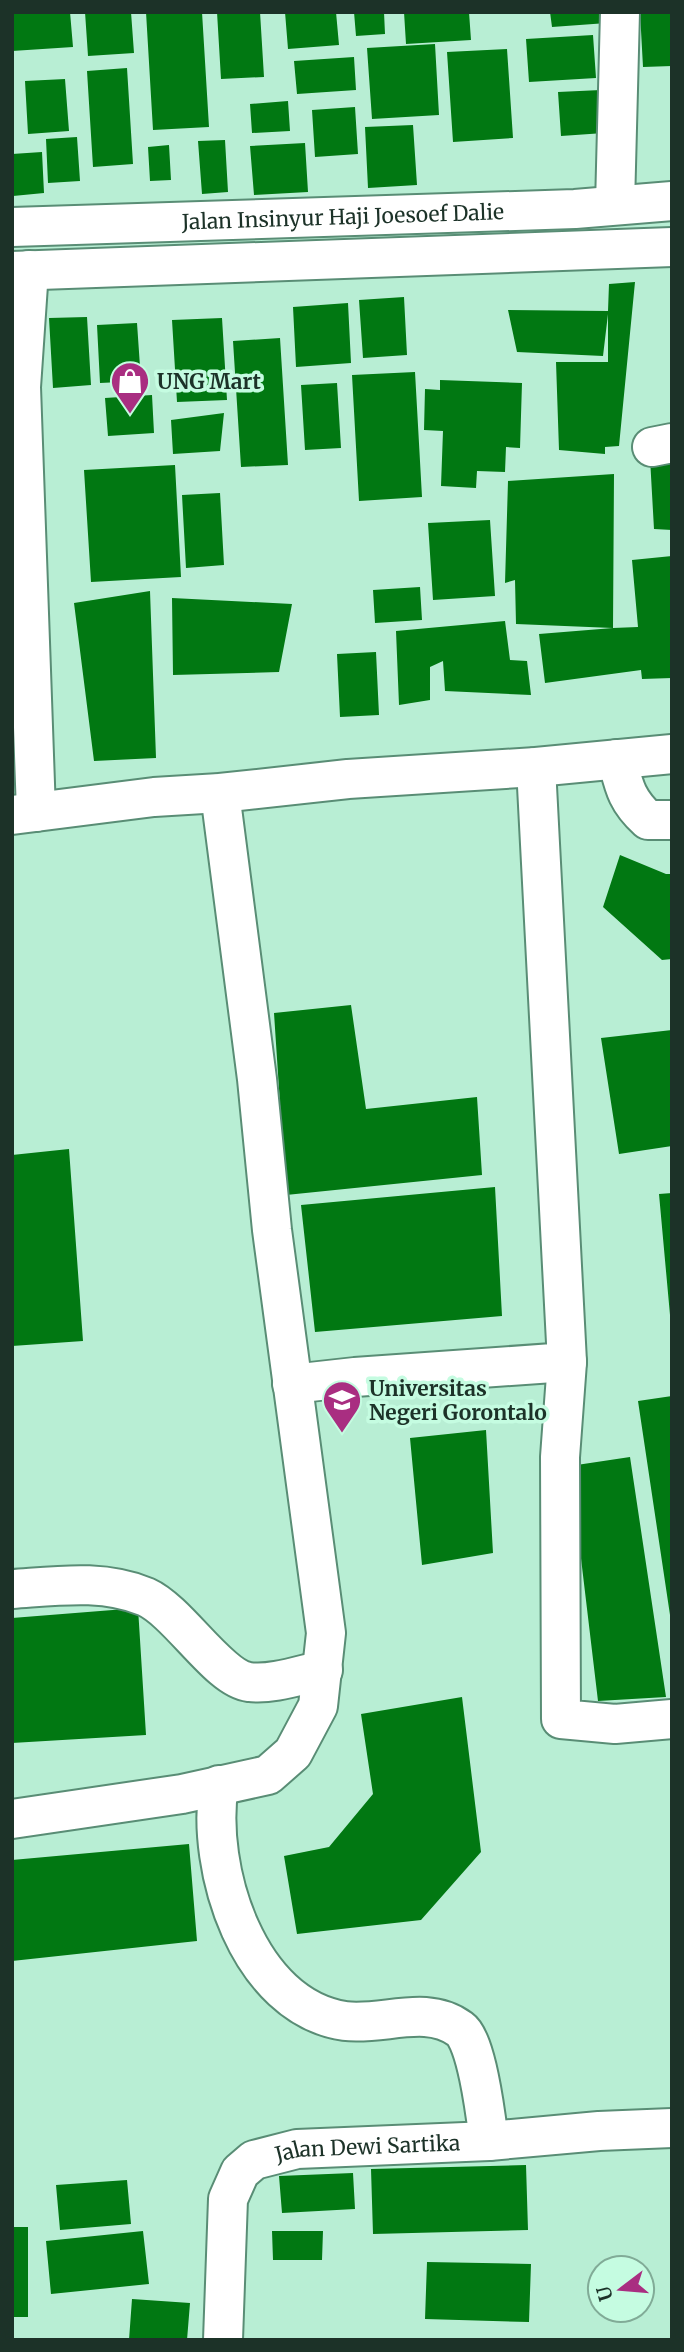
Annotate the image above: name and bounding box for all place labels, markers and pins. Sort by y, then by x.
shop icon: UNG Mart [109,360,151,415]
place label: UNG Mart [157,368,261,395]
place label: Universitas Negeri Gorontalo [369,1375,547,1426]
school or university icon: Universitas Negeri Gorontalo [321,1379,363,1434]

